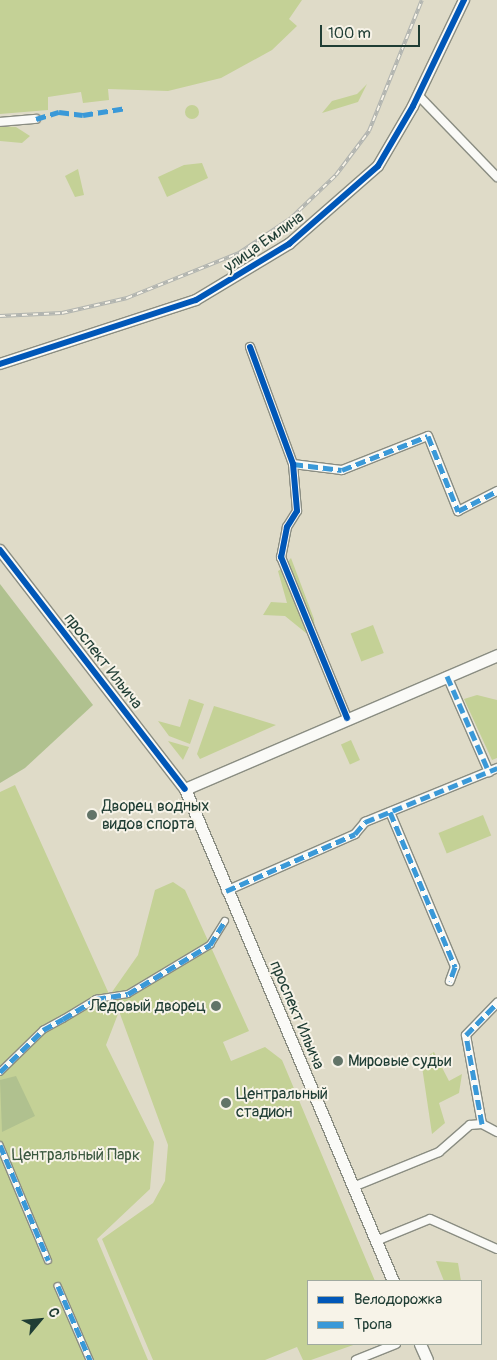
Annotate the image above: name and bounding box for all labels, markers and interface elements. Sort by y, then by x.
scale bar [322,15,422,47]
text: 100 m [328,24,371,43]
street label: улица Емлина [220,207,308,277]
street label: проспект Ильича [60,609,146,713]
place label: Дворец водных видов спорта [102,796,209,834]
marker: Дворец водных видов спорта [86,809,98,821]
street label: проспект Ильича [265,958,329,1072]
place label: Ледовый дворец [89,996,206,1016]
marker: Ледовый дворец [210,1000,222,1012]
place label: Мировые судьи [348,1051,451,1071]
marker: Мировые судьи [332,1055,344,1067]
place label: Центральный стадион [236,1084,328,1122]
marker: Центральный стадион [220,1097,232,1109]
park label: Центральный Парк [12,1145,140,1165]
legend [307,1280,482,1345]
text: Велодорожка [354,1290,442,1309]
north arrow [15,1295,65,1345]
text: С [44,1305,63,1321]
text: Тропа [354,1315,392,1334]

